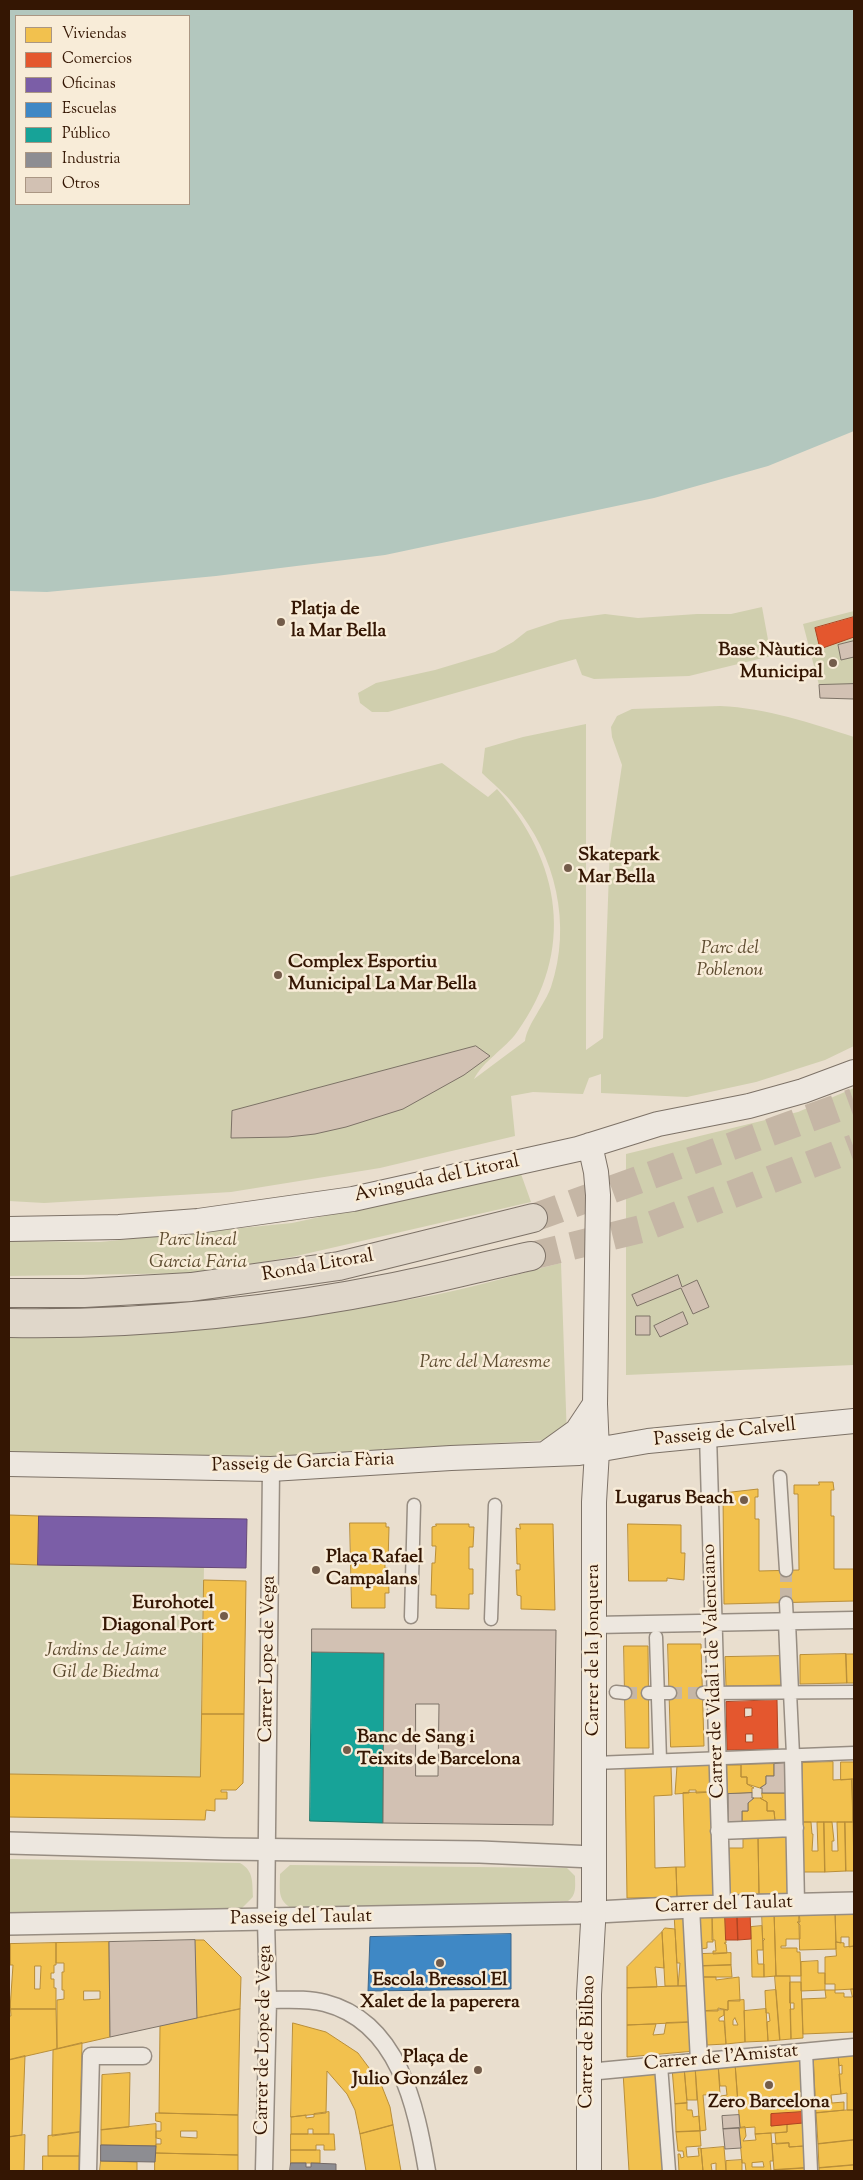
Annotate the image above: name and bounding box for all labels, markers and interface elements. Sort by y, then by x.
legend [15,15,190,205]
text: Viviendas [62,24,126,45]
text: Comercios [62,49,132,70]
text: Oficinas [62,74,116,95]
text: Escuelas [62,99,116,120]
text: Público [62,124,110,145]
text: Industria [62,149,120,170]
text: Otros [62,174,100,195]
place label: Platja de la Mar Bella [291,600,386,644]
marker: Platja de la Mar Bella [275,616,287,628]
place label: Base Nàutica Municipal [718,641,823,685]
marker: Base Nàutica Municipal [827,657,839,669]
place label: Skatepark Mar Bella [578,846,660,890]
marker: Skatepark Mar Bella [562,862,574,874]
park label: Parc del Poblenou [696,939,764,983]
place label: Complex Esportiu Municipal La Mar Bella [288,953,477,997]
marker: Complex Esportiu Municipal La Mar Bella [272,969,284,981]
street label: Avinguda del Litoral [352,1151,522,1209]
park label: Parc lineal Garcia Fària [149,1231,247,1275]
street label: Ronda Litoral [260,1246,376,1288]
park label: Parc del Maresme [420,1353,550,1375]
street label: Passeig de Calvell [653,1415,797,1453]
street label: Passeig de Garcia Fària [211,1449,395,1479]
place label: Lugarus Beach [615,1489,734,1511]
marker: Lugarus Beach [738,1494,750,1506]
street label: Carrer de Vidal i de Valenciano [699,1543,731,1799]
place label: Plaça Rafael Campalans [326,1548,423,1592]
marker: Plaça Rafael Campalans [310,1564,322,1576]
street label: Carrer de la Jonquera [584,1564,606,1736]
street label: Carrer Lope de Vega [256,1575,282,1743]
place label: Eurohotel Diagonal Port [102,1594,214,1638]
marker: Eurohotel Diagonal Port [218,1610,230,1622]
park label: Jardins de Jaime Gil de Biedma [45,1641,167,1685]
place label: Banc de Sang i Teixits de Barcelona [357,1728,521,1772]
marker: Banc de Sang i Teixits de Barcelona [341,1744,353,1756]
street label: Carrer del Taulat [655,1892,793,1920]
street label: Passeig del Taulat [230,1906,372,1932]
street label: Carrer de Lope de Vega [252,1945,278,2135]
marker: Escola Bressol El Xalet de la paperera [434,1957,446,1969]
place label: Escola Bressol El Xalet de la paperera [360,1971,520,2015]
street label: Carrer de Bilbao [576,1975,602,2109]
street label: Carrer de l'Amistat [643,2041,799,2077]
place label: Plaça de Julio González [352,2048,468,2092]
marker: Plaça de Julio González [472,2064,484,2076]
marker: Zero Barcelona [763,2079,775,2091]
place label: Zero Barcelona [708,2093,830,2115]

